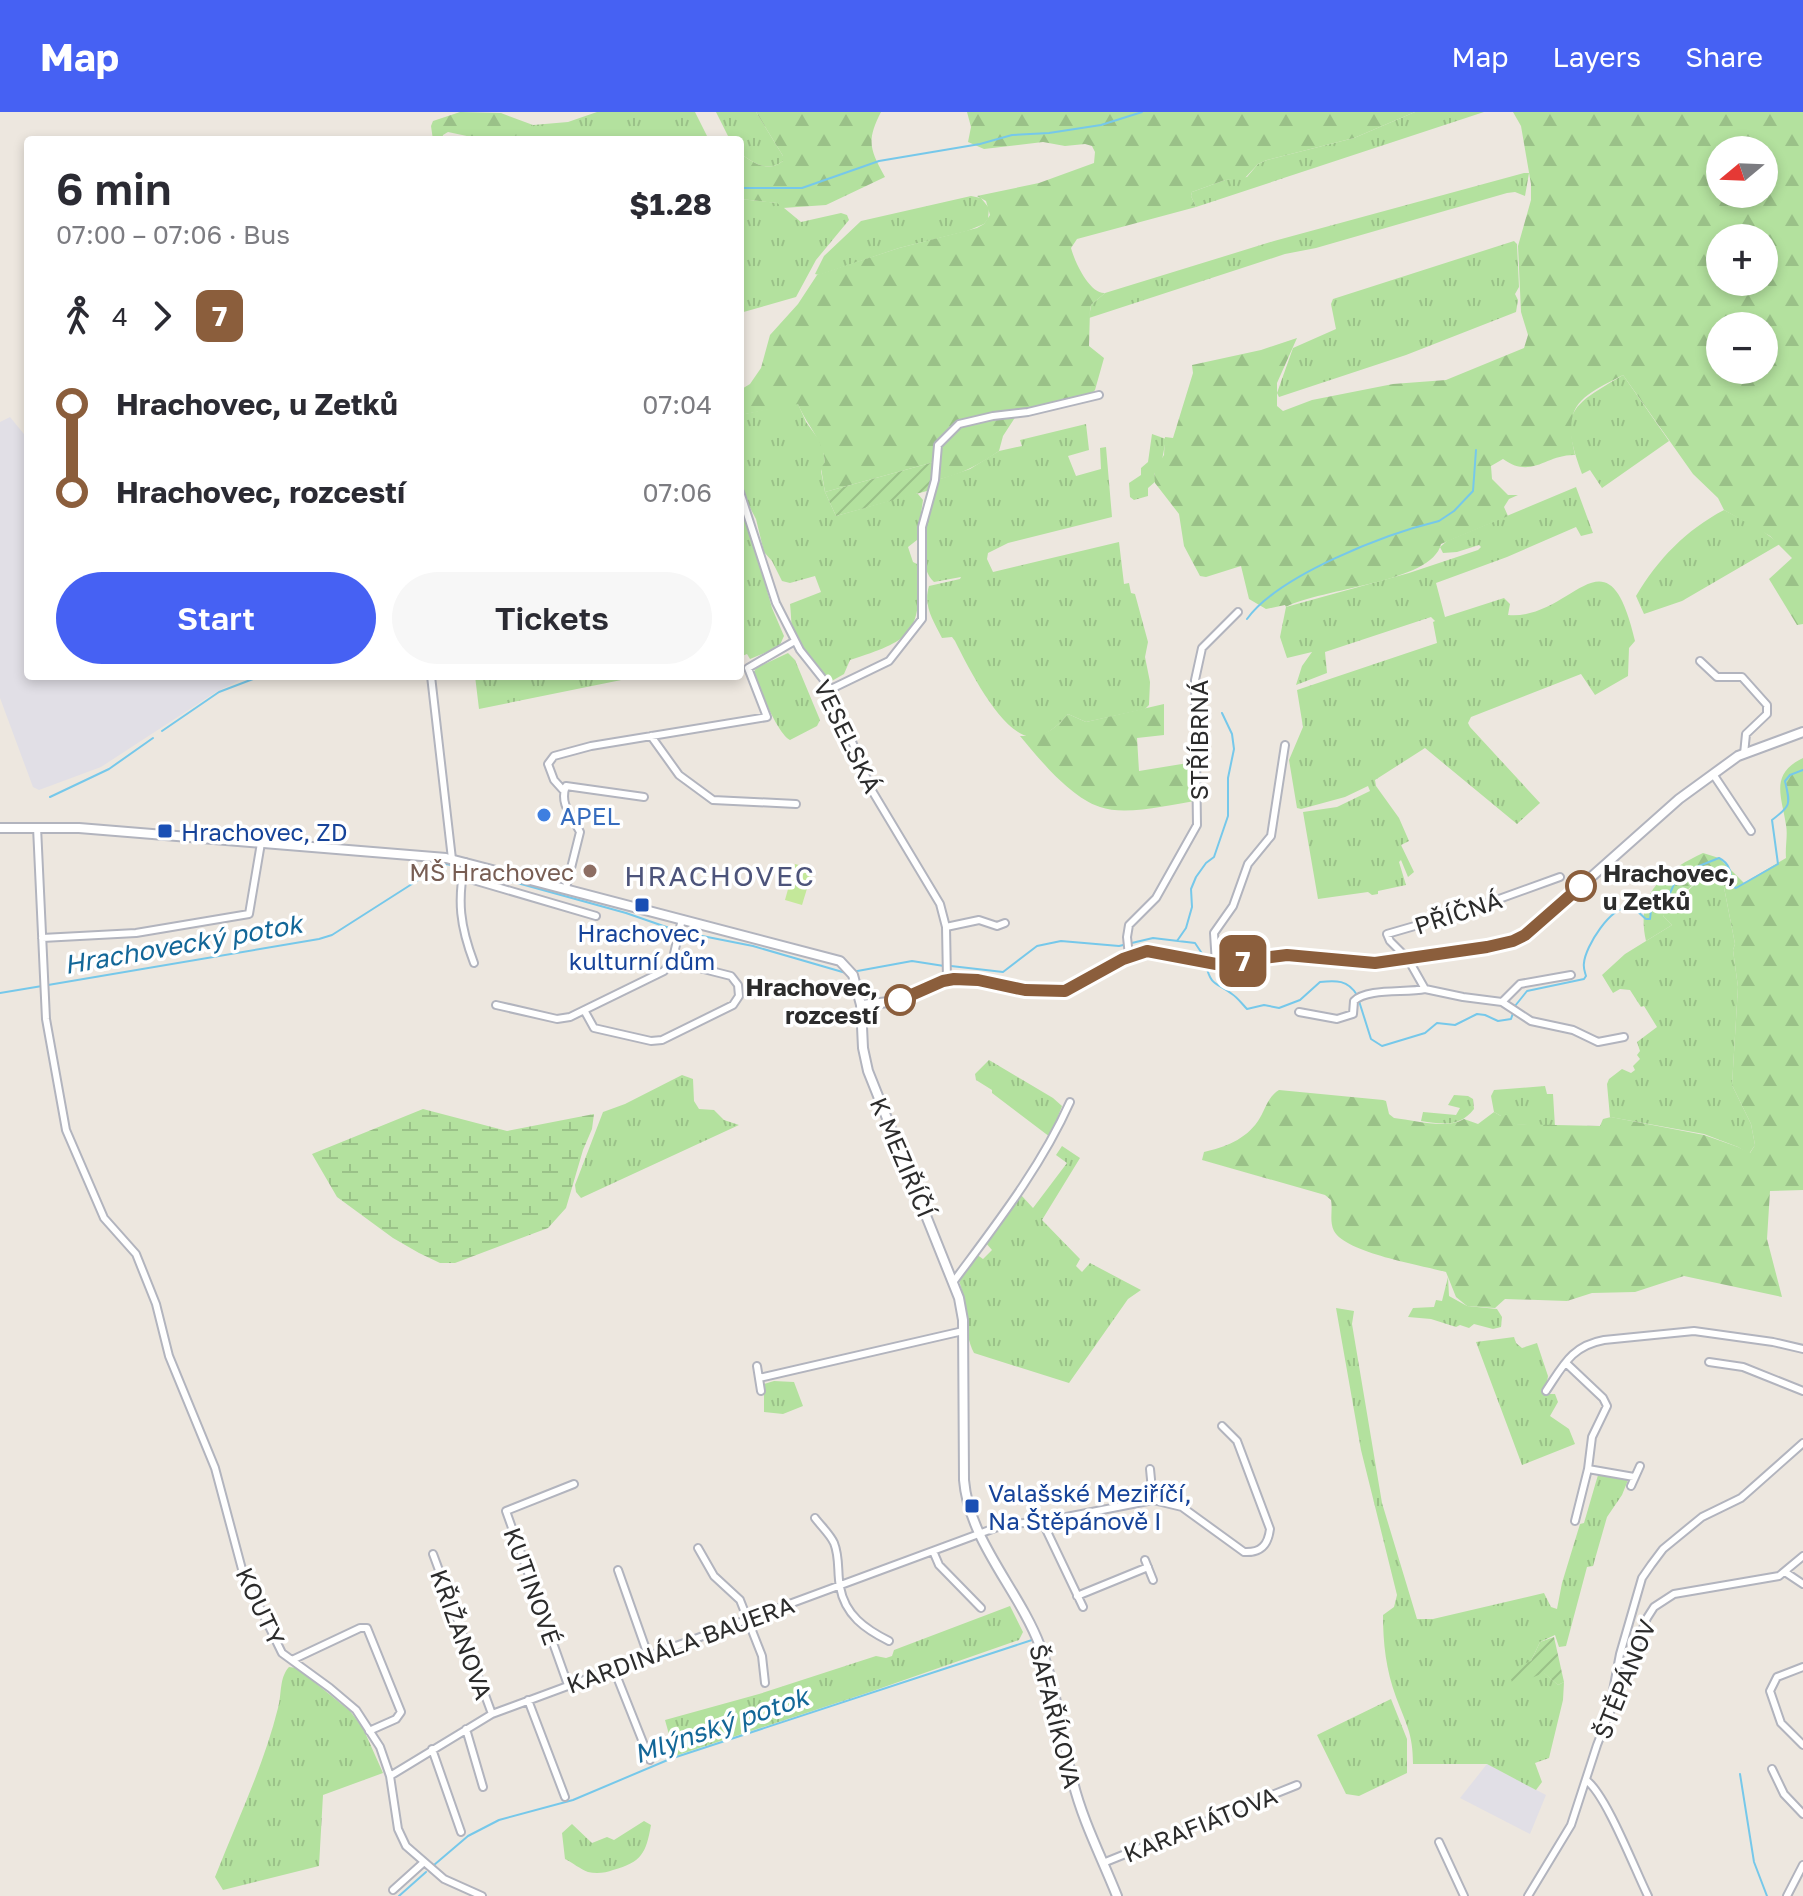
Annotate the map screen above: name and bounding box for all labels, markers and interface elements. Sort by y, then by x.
text: Map [40,34,119,79]
text: Map [1451,40,1509,73]
text: Layers [1553,40,1641,73]
text: Share [1685,40,1763,73]
north arrow [1706,136,1778,208]
map controls [1706,136,1778,384]
text: 6 min [56,162,172,215]
text: $1.28 [629,186,712,222]
text: 07:00 – 07:06 · Bus [56,219,290,250]
button: + [1706,224,1778,296]
icon: walk [56,294,100,338]
icon: forward [140,294,184,338]
text: 7 [212,299,227,332]
text: 4 [112,301,128,332]
button: − [1706,312,1778,384]
text: Hrachovec, u Zetků [116,386,398,422]
text: 07:04 [642,389,712,420]
text: Hrachovec, rozcestí [116,474,405,510]
text: 07:06 [642,477,712,508]
button: Start [56,572,376,664]
button: Tickets [392,572,712,664]
street label: VESELSKÁ [808,675,888,797]
street label: STŘÍBRNÁ [1184,680,1213,800]
place label: APEL [560,801,620,830]
marker: APEL [535,806,553,824]
place label: Hrachovec, ZD [181,817,348,846]
marker: Hrachovec, ZD [156,822,174,840]
place label: MŠ Hrachovec [409,857,574,886]
place label: Hrachovec, u Zetků [1603,858,1736,915]
district label: HRACHOVEC [624,859,816,892]
marker: MŠ Hrachovec [581,862,599,880]
marker: Hrachovec, u Zetků [1566,871,1596,901]
street label: PŘÍČNÁ [1411,884,1505,940]
marker: Hrachovec, kulturní dům [633,896,651,914]
water label: Hrachovecký potok [62,907,307,980]
place label: Hrachovec, kulturní dům [569,918,715,975]
line badge: 7 [1217,935,1269,987]
text: 7 [1235,944,1251,977]
place label: Hrachovec, rozcestí [745,972,880,1029]
marker: Hrachovec, rozcestí [885,985,915,1015]
street label: K MEZIŘÍČÍ [865,1093,942,1223]
place label: Valašské Meziříčí, Na Štěpánově I [988,1478,1192,1535]
marker: Valašské Meziříčí, Na Štěpánově I [963,1497,981,1515]
street label: KUTINOVÉ [498,1523,568,1649]
street label: KOUTY [230,1563,292,1650]
street label: KŘIŽANOVA [425,1565,499,1703]
street label: KARDINÁLA BAUERA [562,1589,798,1699]
street label: ŠTĚPÁNOV [1587,1615,1661,1743]
street label: ŠAFAŘÍKOVA [1024,1641,1088,1791]
water label: Mlýnský potok [630,1680,815,1769]
street label: KARAFIÁTOVA [1119,1780,1281,1868]

